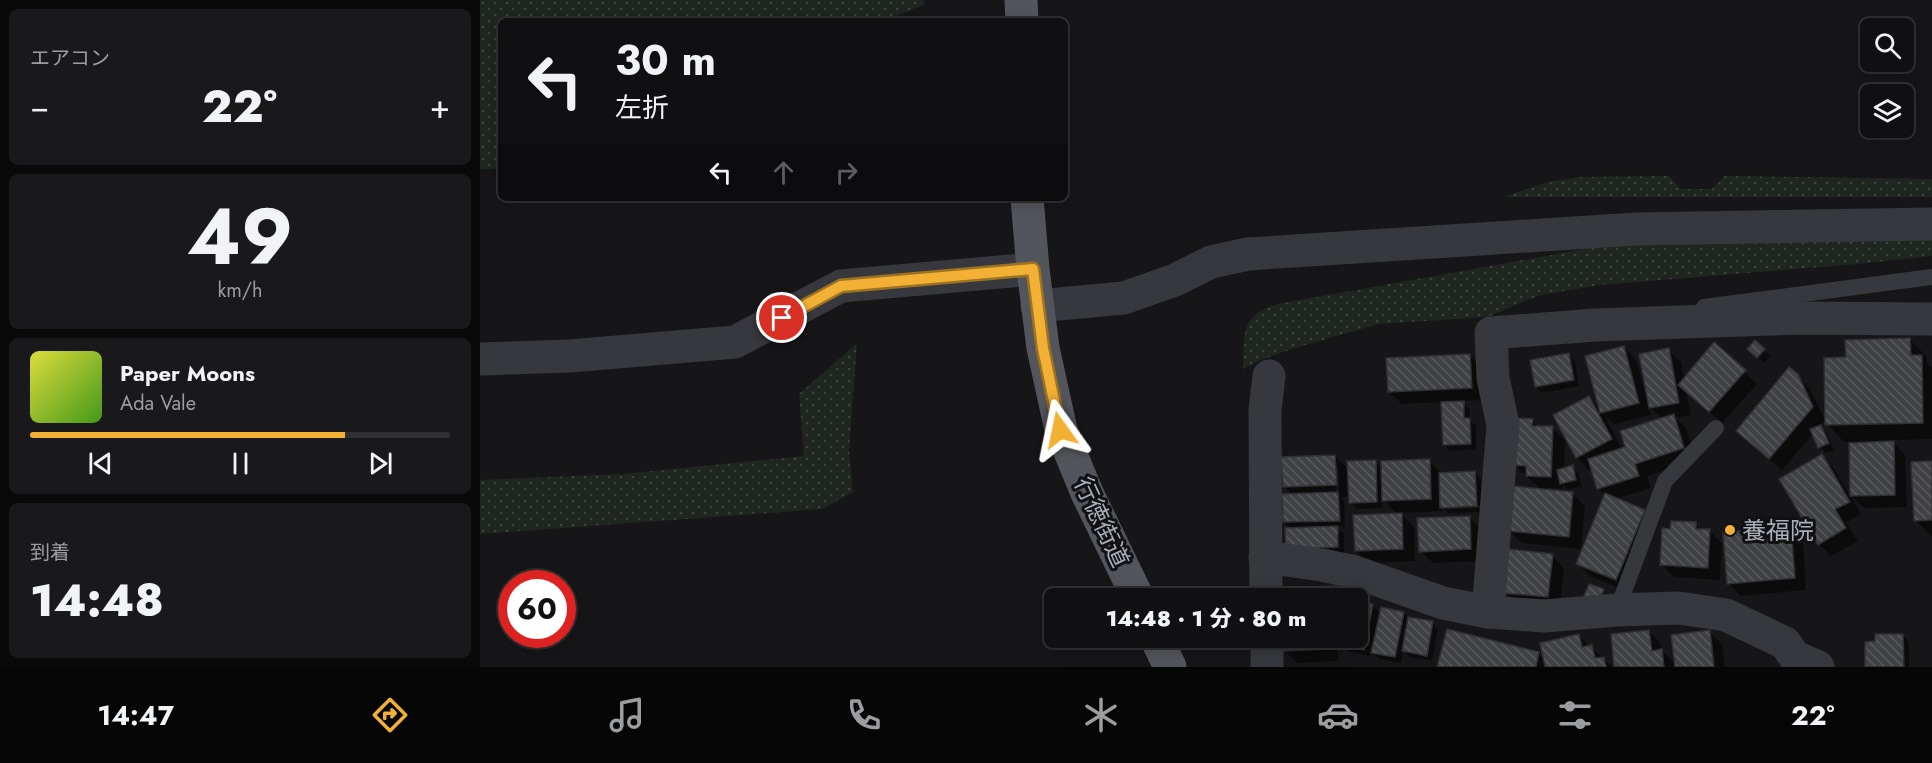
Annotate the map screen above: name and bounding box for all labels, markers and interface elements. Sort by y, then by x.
map controls [1860,18,1914,138]
button: search [1860,18,1914,72]
text: 30 m [615,30,716,91]
icon: left [516,42,594,120]
text: エアコン [30,44,110,73]
text: 22° [202,74,277,139]
text: − [30,83,49,130]
text: + [430,83,450,130]
button: layers [1860,84,1914,138]
text: 左折 [615,88,669,127]
icon: left [704,156,737,189]
icon: ahead [767,156,800,189]
icon: right [830,156,863,189]
text: 49 [187,181,293,293]
text: km/h [217,276,263,305]
pin [756,292,807,343]
icon: arrive [765,301,798,334]
text: Paper Moons [120,357,255,389]
text: Ada Vale [120,389,196,418]
position arrow [1028,398,1092,462]
icon: previous [84,447,117,480]
icon: pause [224,447,257,480]
icon: next [364,447,397,480]
street label: 行徳街道 [1066,471,1138,573]
place label: 養福院 [1742,513,1814,548]
marker: 養福院 [1723,523,1737,537]
text: 到着 [30,538,70,567]
text: 14:48 [30,568,164,633]
speed limit sign: 60 [498,570,576,648]
text: 14:48 · 1 分 · 80 m [1106,602,1306,634]
icon: directions [369,694,411,736]
icon: music [606,694,648,736]
icon: phone [843,694,885,736]
icon: climate [1080,694,1122,736]
icon: car [1317,694,1359,736]
icon: filters [1554,694,1596,736]
text: 14:47 [98,696,174,735]
text: 22° [1791,696,1834,735]

